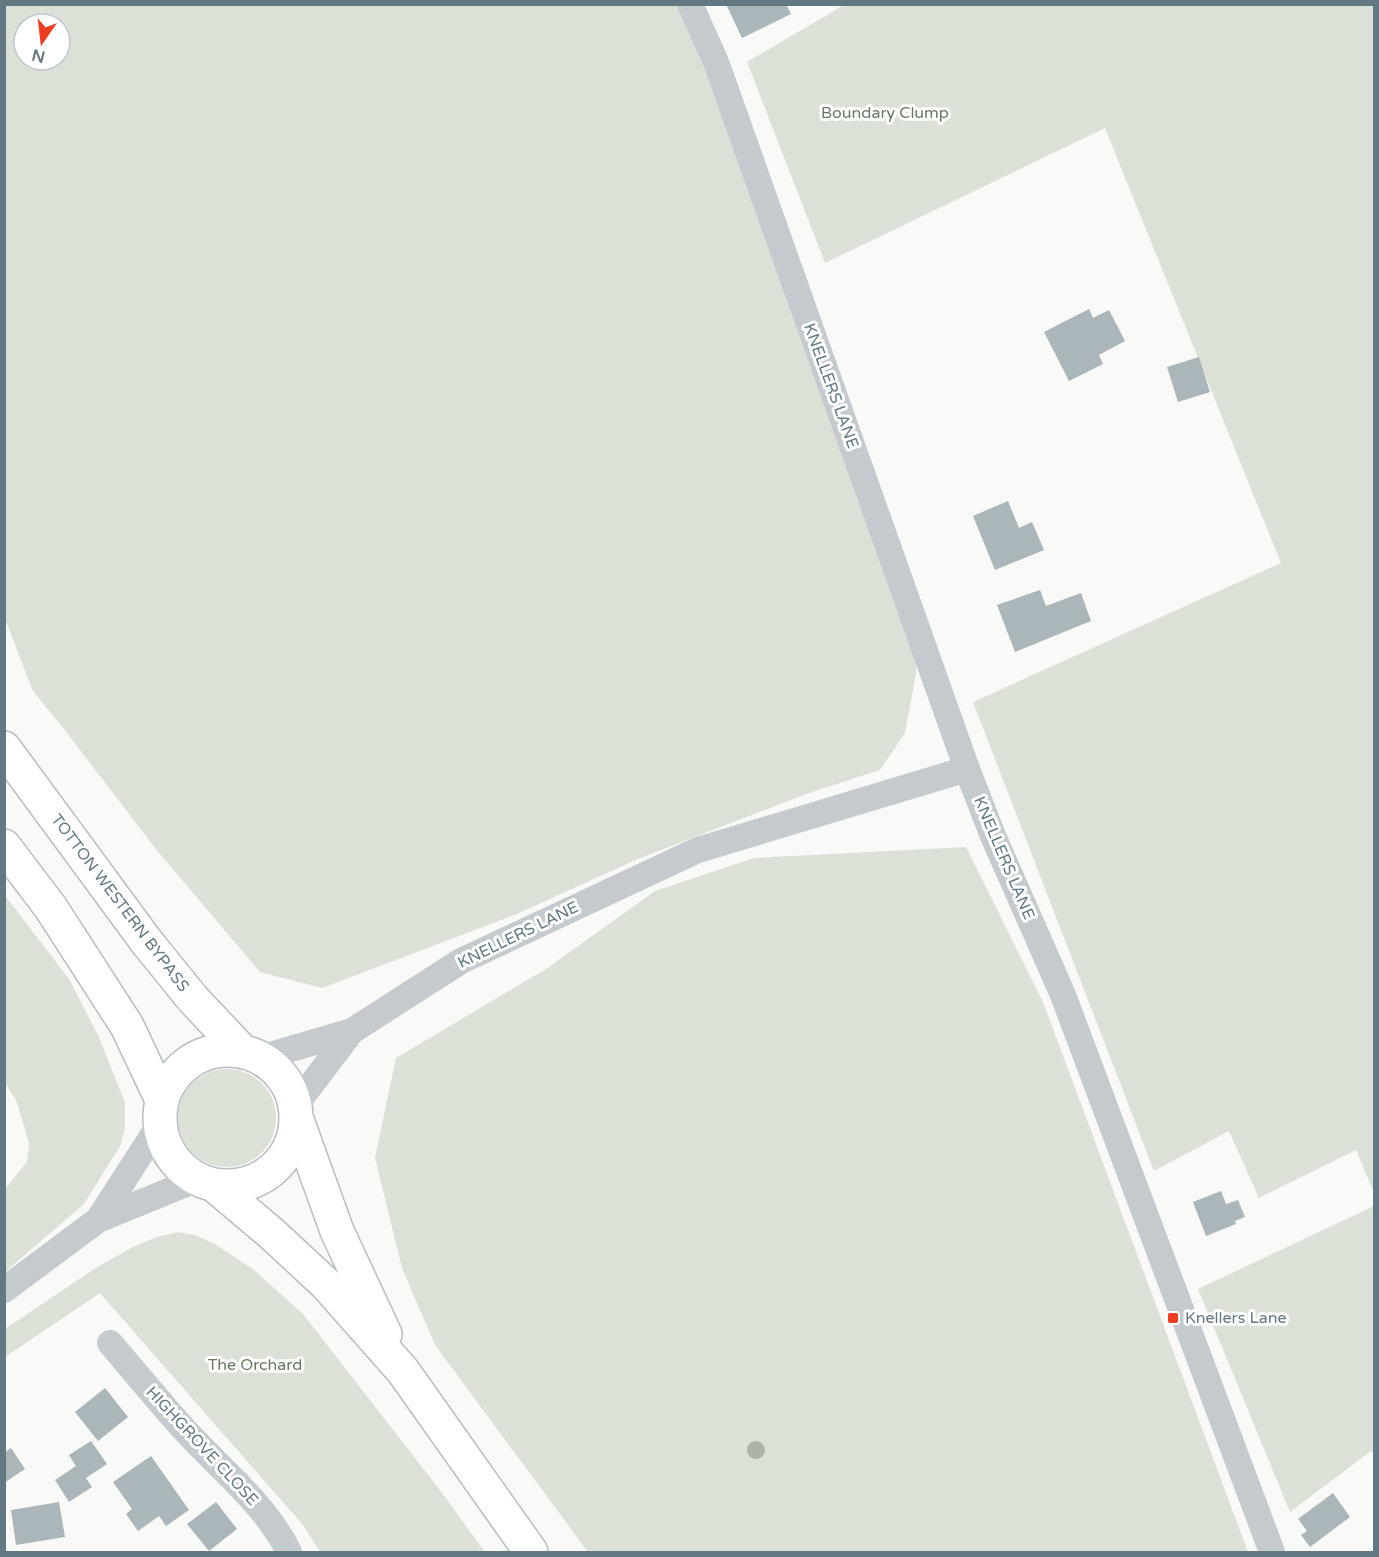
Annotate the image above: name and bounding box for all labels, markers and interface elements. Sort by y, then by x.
north arrow [12,12,72,72]
text: N [30,44,47,67]
park label: Boundary Clump [821,103,949,123]
street label: KNELLERS LANE [799,321,863,451]
street label: KNELLERS LANE [969,793,1039,923]
street label: TOTTON WESTERN BYPASS [47,810,194,996]
street label: KNELLERS LANE [454,897,582,973]
place label: Knellers Lane [1185,1308,1287,1328]
marker: Knellers Lane [1166,1311,1180,1325]
park label: The Orchard [208,1355,302,1375]
street label: HIGHGROVE CLOSE [142,1382,262,1510]

